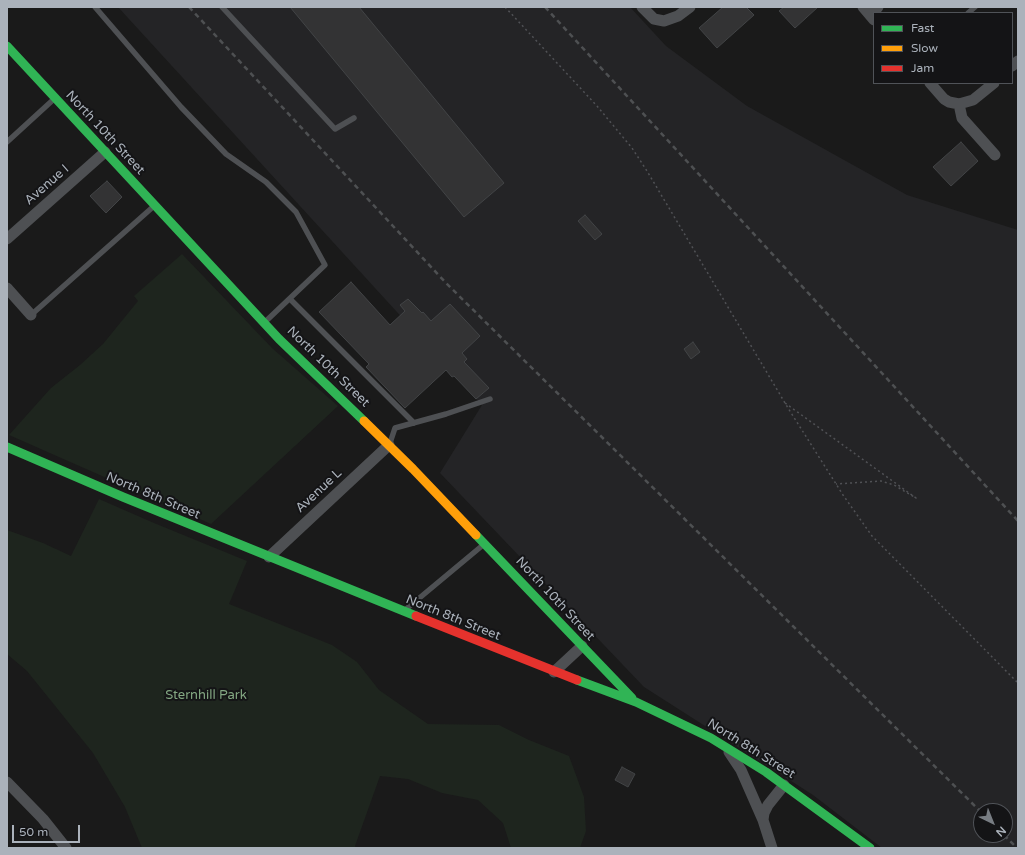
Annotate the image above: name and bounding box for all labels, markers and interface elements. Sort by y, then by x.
legend [873,12,1013,84]
text: Fast [911,21,934,35]
text: Slow [911,41,938,55]
text: Jam [911,61,934,75]
street label: North 10th Street [62,88,148,178]
street label: Avenue I [22,162,72,208]
street label: North 10th Street [283,323,373,411]
street label: Avenue L [293,466,345,516]
street label: North 8th Street [103,469,203,523]
street label: North 10th Street [512,554,598,644]
street label: North 8th Street [403,592,503,644]
park label: Sternhill Park [165,688,247,704]
street label: North 8th Street [704,716,798,782]
north arrow [973,803,1013,843]
scale bar [14,817,82,843]
text: N [993,824,1009,839]
text: 50 m [19,825,48,839]

